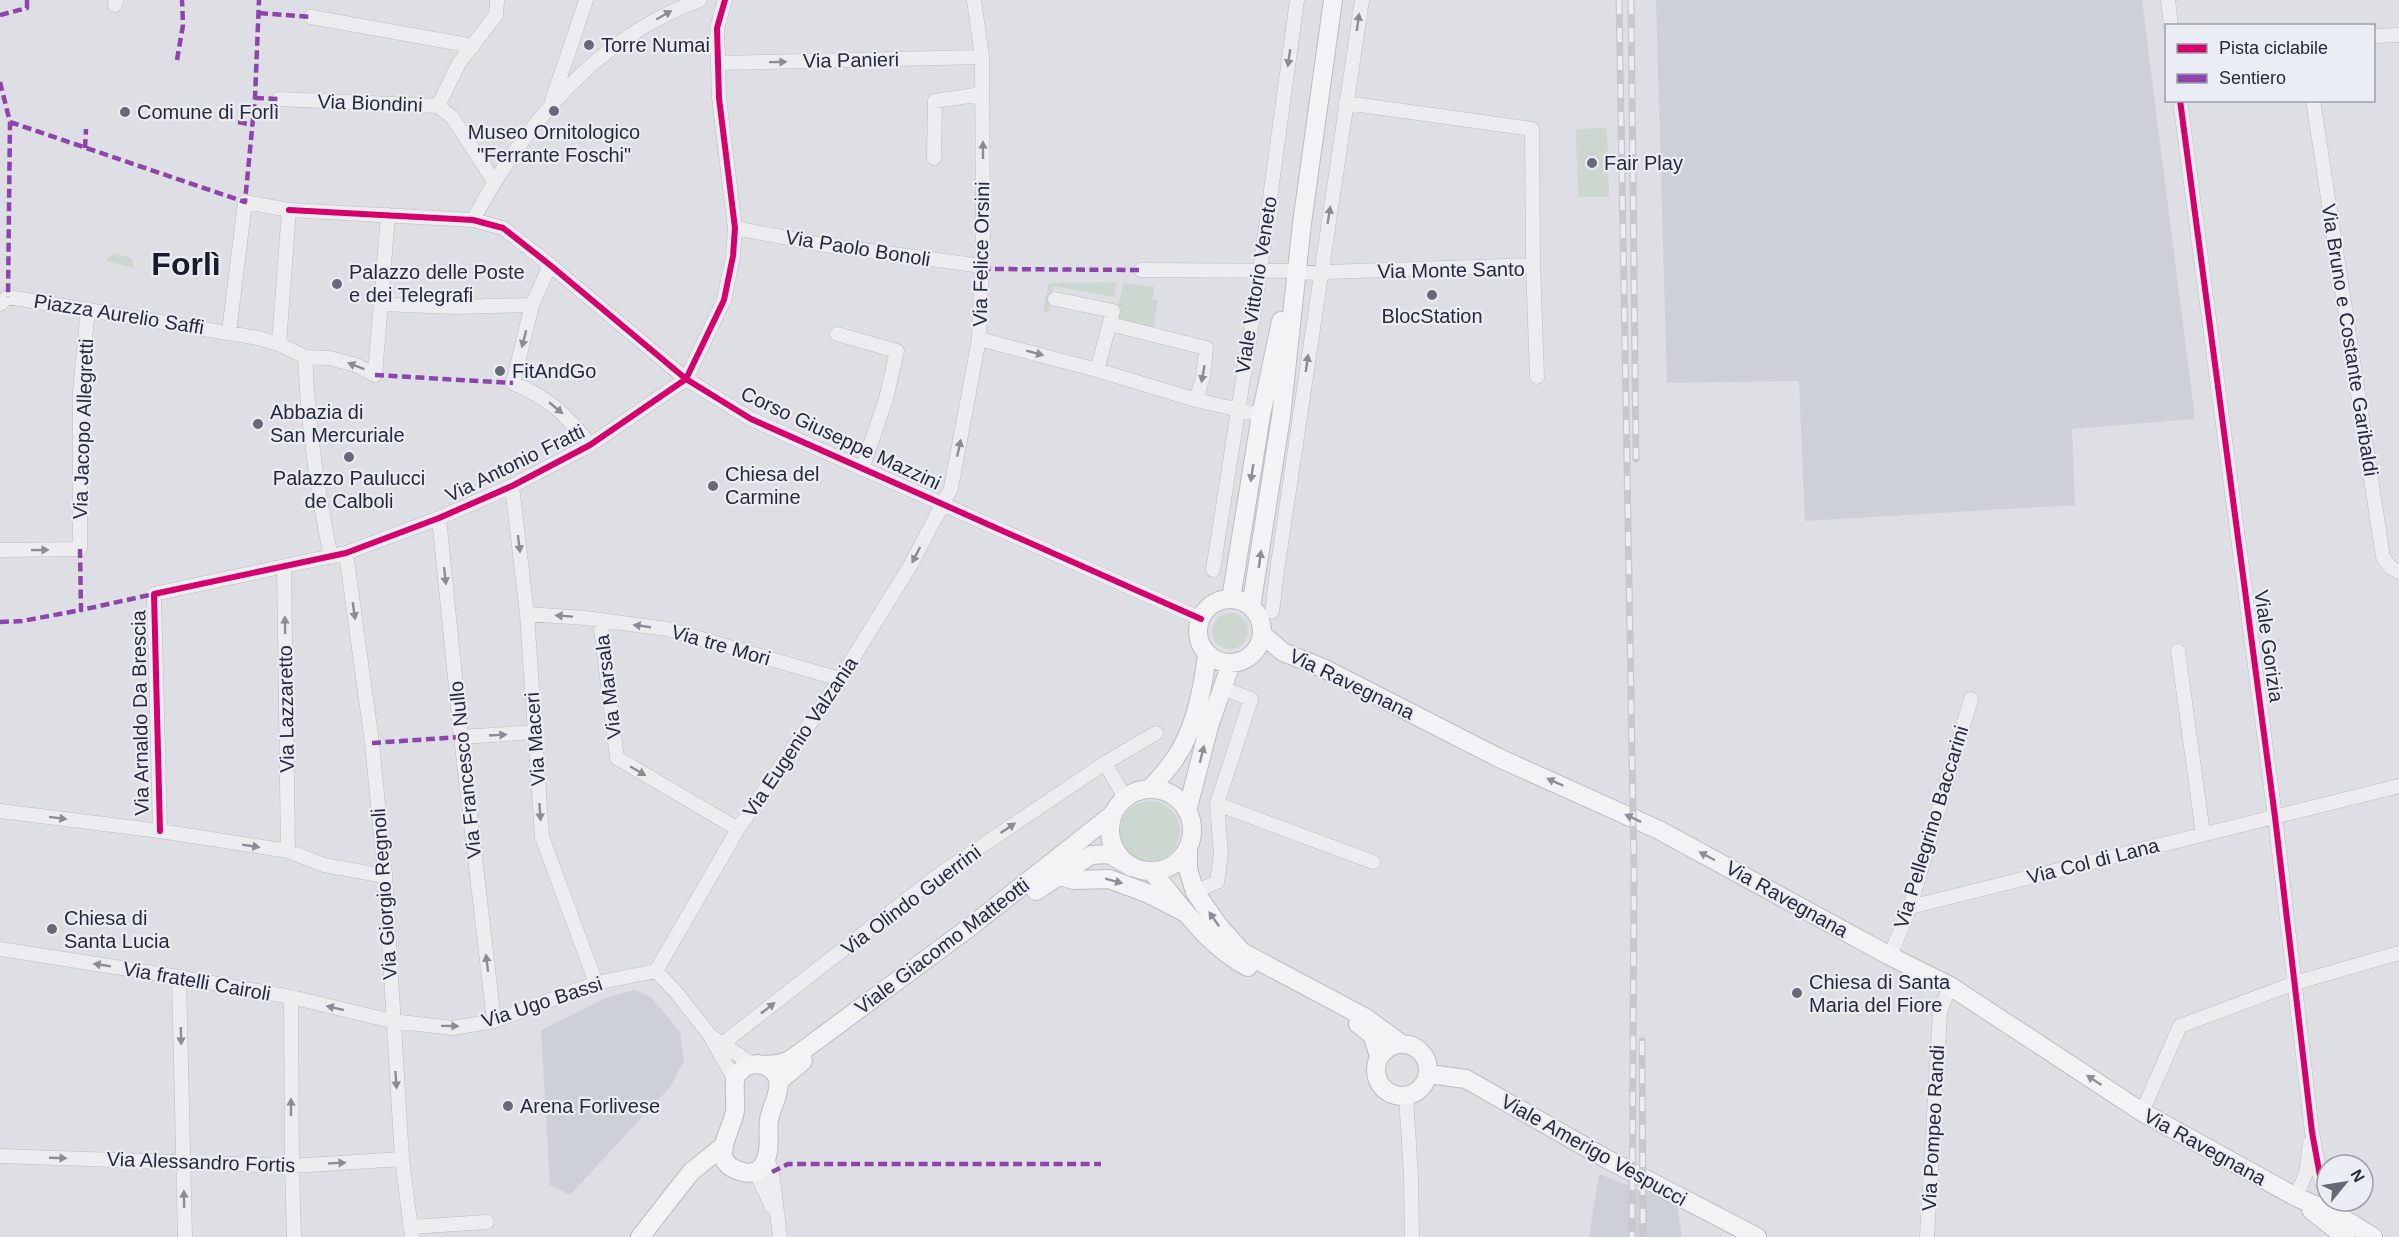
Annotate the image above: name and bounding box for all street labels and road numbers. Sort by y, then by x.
street label: Via Panieri [803,48,899,72]
street label: Via Biondini [317,90,423,116]
street label: Via Felice Orsini [969,181,993,327]
street label: Viale Vittorio Veneto [1231,195,1281,375]
street label: Via Bruno e Costante Garibaldi [2318,202,2382,478]
street label: Via Paolo Bonoli [784,226,932,270]
street label: Via Monte Santo [1377,258,1525,282]
street label: Piazza Aurelio Saffi [32,290,206,338]
street label: Via Jacopo Allegretti [69,338,97,520]
street label: Corso Giuseppe Mazzini [738,382,944,494]
street label: Via Antonio Fratti [442,420,588,506]
street label: Viale Gorizia [2250,589,2288,704]
street label: Via Arnaldo Da Brescia [127,609,153,816]
street label: Via tre Mori [669,620,773,670]
street label: Via Marsala [591,633,625,741]
street label: Via Ravegnana [1286,644,1419,724]
street label: Via Lazzaretto [274,645,298,773]
street label: Via Eugenio Valzania [738,652,862,821]
street label: Via Francesco Nullo [445,680,485,860]
street label: Via Maceri [521,691,549,787]
street label: Via Pellegrino Baccarini [1890,723,1972,931]
street label: Via Giorgio Regnoli [367,807,401,981]
street label: Via Col di Lana [2025,834,2162,888]
street label: Via Olindo Guerrini [837,840,985,960]
street label: Via Ravegnana [1722,856,1853,942]
street label: Viale Giacomo Matteotti [851,873,1033,1019]
street label: Via fratelli Cairoli [121,957,273,1005]
street label: Via Ugo Bassi [479,972,605,1032]
street label: Via Pompeo Randi [1918,1044,1948,1212]
street label: Viale Amerigo Vespucci [1497,1090,1691,1210]
street label: Via Ravegnana [2140,1104,2271,1190]
street label: Via Alessandro Fortis [106,1148,296,1176]

